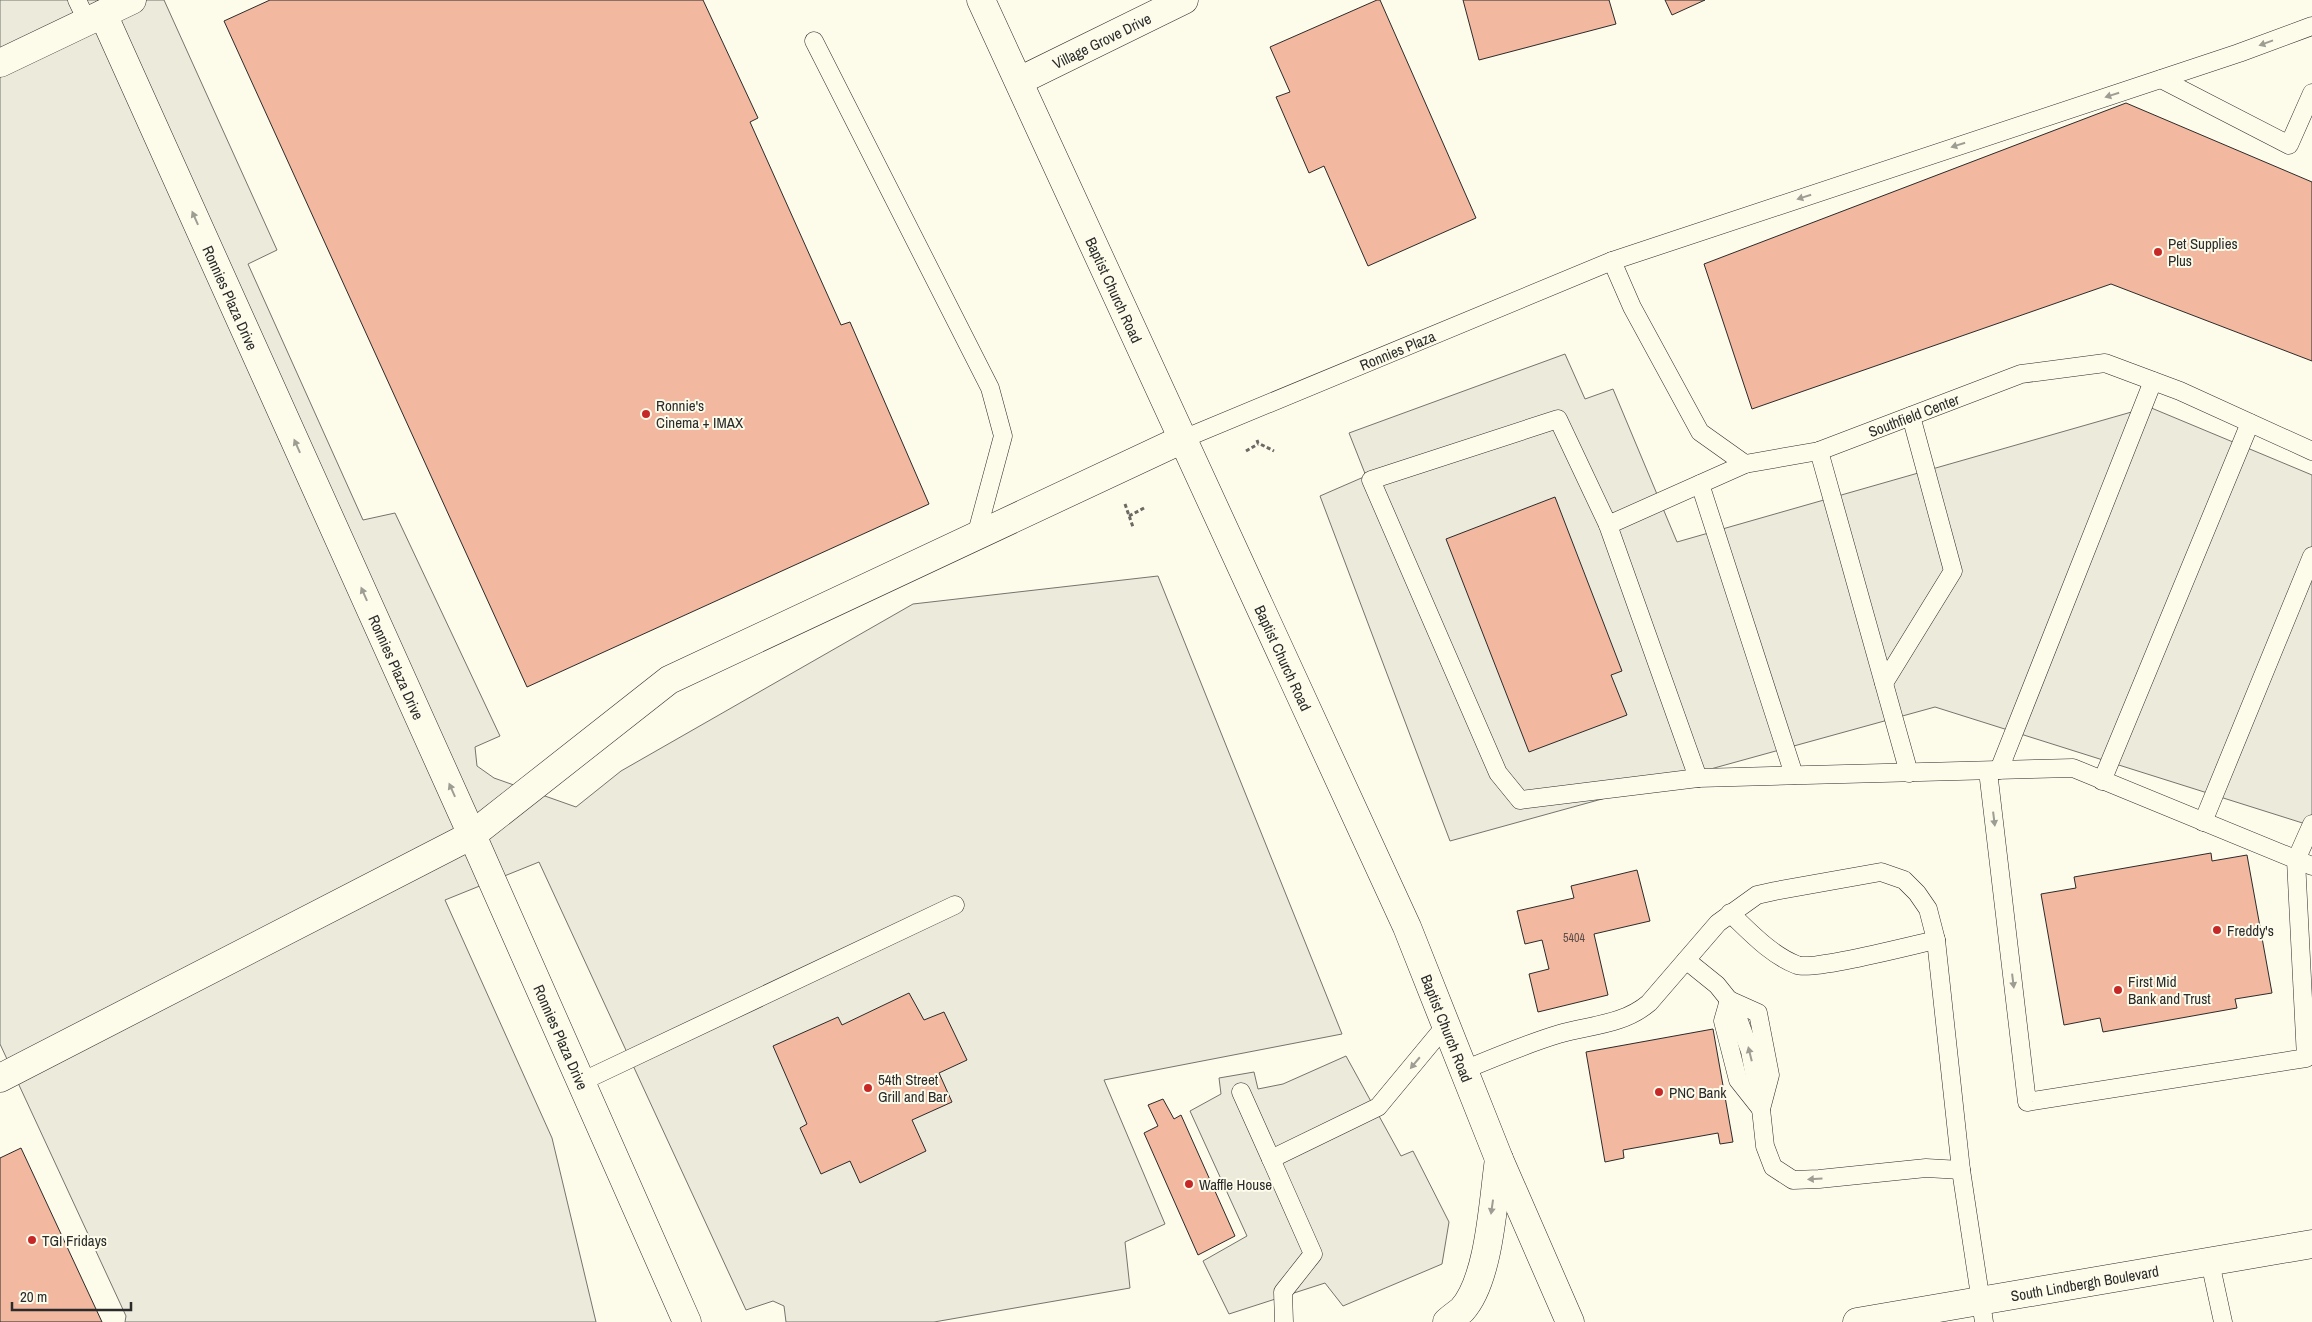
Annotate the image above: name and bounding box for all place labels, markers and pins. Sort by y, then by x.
place label: Pet Supplies Plus [2168,233,2238,271]
marker: Pet Supplies Plus [2152,246,2164,258]
place label: Ronnie's Cinema + IMAX [656,395,744,433]
marker: Ronnie's Cinema + IMAX [640,408,652,420]
place label: Freddy's [2227,920,2274,941]
marker: Freddy's [2211,924,2223,936]
place label: First Mid Bank and Trust [2128,971,2211,1009]
marker: First Mid Bank and Trust [2112,984,2124,996]
place label: 54th Street Grill and Bar [878,1069,947,1107]
marker: 54th Street Grill and Bar [862,1082,874,1094]
place label: PNC Bank [1669,1082,1727,1103]
marker: PNC Bank [1653,1086,1665,1098]
place label: Waffle House [1199,1174,1272,1195]
marker: Waffle House [1183,1178,1195,1190]
place label: TGI Fridays [42,1230,107,1251]
marker: TGI Fridays [26,1234,38,1246]

